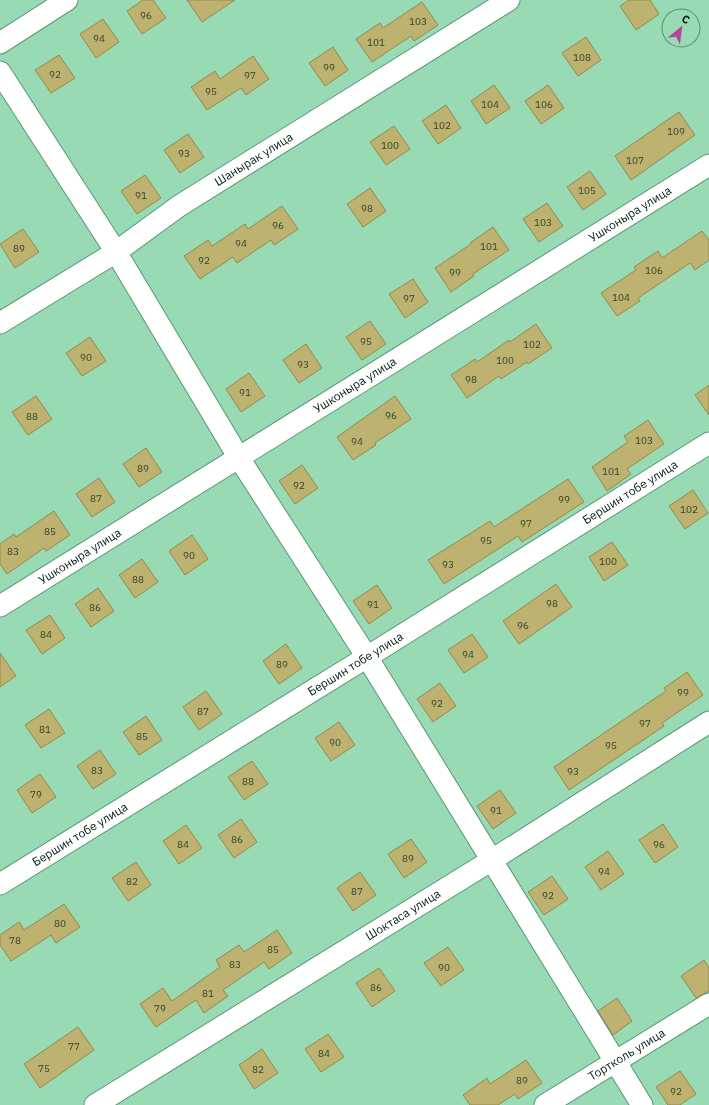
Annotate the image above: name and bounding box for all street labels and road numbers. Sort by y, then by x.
street label: Шанырак улица [211,129,296,189]
street label: Ушконыра улица [586,182,674,245]
street label: Ушконыра улица [311,353,399,416]
street label: Бершин тобе улица [580,456,681,527]
street label: Ушконыра улица [35,524,124,587]
street label: Бершин тобе улица [305,628,406,699]
street label: Бершин тобе улица [29,799,131,869]
street label: Шоктаса улица [363,885,444,943]
street label: Тортколь улица [585,1025,668,1084]

